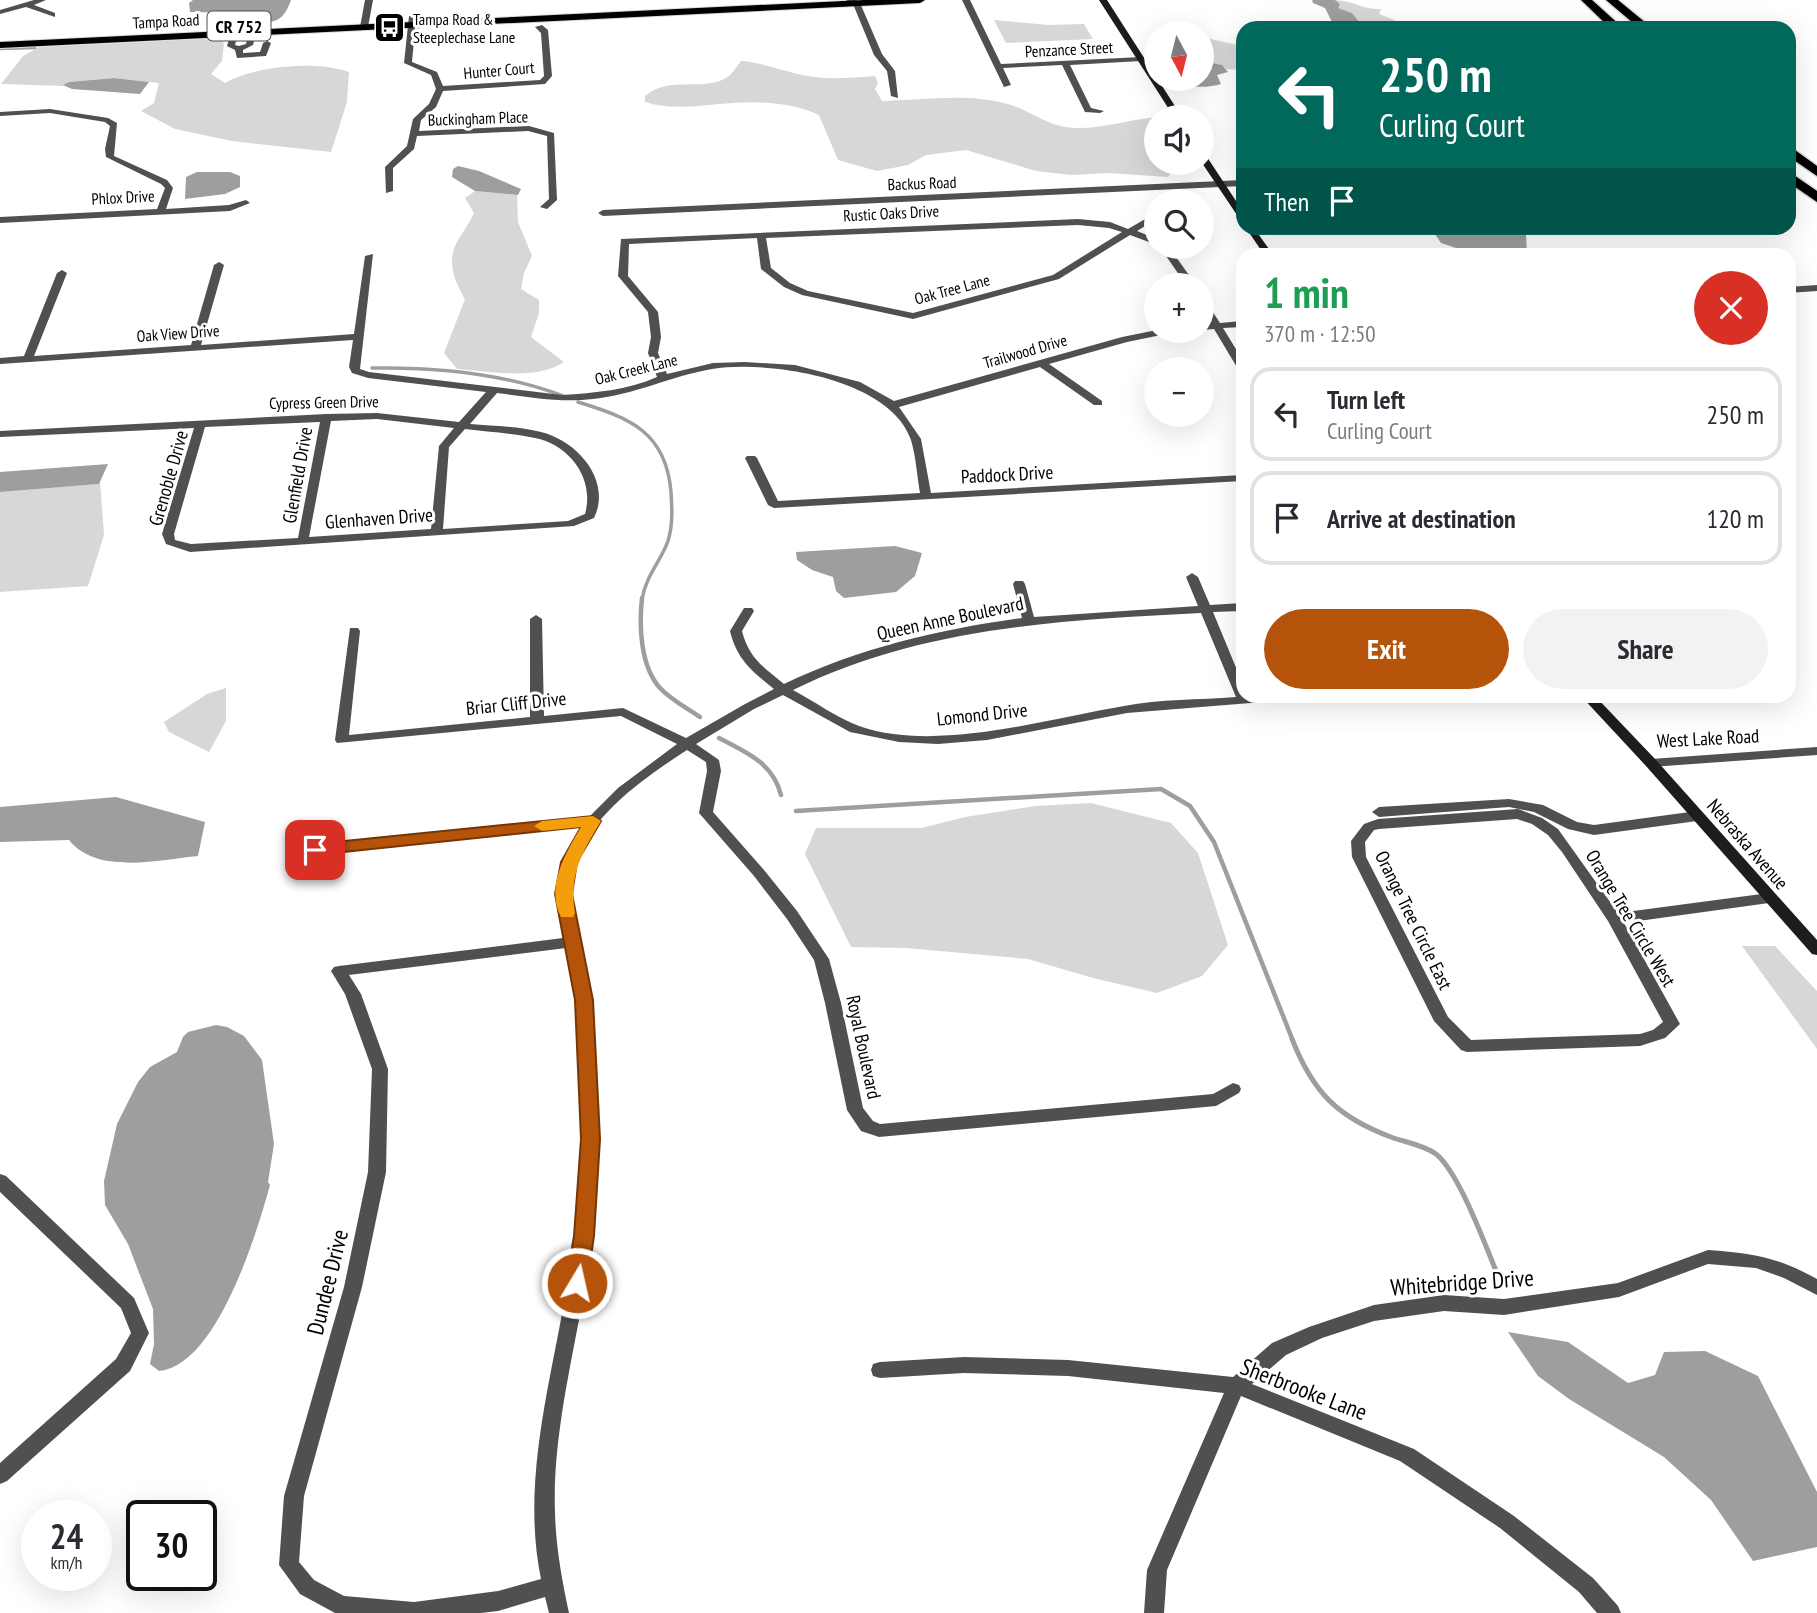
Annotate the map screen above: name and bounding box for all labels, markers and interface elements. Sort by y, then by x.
street label: Tampa Road [132,9,200,33]
place label: Tampa Road & Steeplechase Lane [413,9,515,47]
bus stop icon: Tampa Road & Steeplechase Lane [373,11,407,45]
road number: CR 752 [208,12,270,41]
north arrow [1144,21,1214,91]
map controls [1144,21,1214,427]
street label: Penzance Street [1024,37,1114,61]
text: 250 m [1379,42,1492,106]
icon: left [1264,49,1355,140]
street label: Hunter Court [463,57,536,83]
text: Curling Court [1379,104,1525,146]
button: sound [1144,105,1214,175]
street label: Buckingham Place [427,106,529,130]
street label: Backus Road [887,172,957,194]
icon: arrive [1323,182,1361,220]
street label: Phlox Drive [91,185,155,209]
text: Then [1264,185,1309,218]
button: search [1144,189,1214,259]
street label: Rustic Oaks Drive [843,201,939,225]
text: 1 min [1264,265,1349,320]
street label: Oak Tree Lane [912,269,992,309]
button: close [1694,271,1768,345]
button: + [1144,273,1214,343]
text: 370 m · 12:50 [1264,319,1376,348]
street label: Oak View Drive [136,320,220,346]
street label: Trailwood Drive [981,329,1069,373]
street label: Oak Creek Lane [593,349,679,389]
button: − [1144,357,1214,427]
text: Turn left [1327,383,1405,416]
street label: Cypress Green Drive [269,391,379,413]
icon: left [1268,395,1306,433]
text: 250 m [1706,398,1764,431]
text: Curling Court [1327,416,1432,445]
street label: Glenfield Drive [277,425,317,525]
street label: Grenoble Drive [143,427,193,528]
street label: Paddock Drive [960,460,1054,488]
icon: arrive [1268,499,1306,537]
street label: Glenhaven Drive [324,502,434,534]
text: Arrive at destination [1327,502,1516,535]
text: 120 m [1706,502,1764,535]
street label: Queen Anne Boulevard [874,591,1026,645]
button: Exit [1264,609,1509,689]
button: Share [1523,609,1768,689]
street label: Briar Cliff Drive [465,686,567,720]
street label: Lomond Drive [936,697,1029,731]
street label: West Lake Road [1656,723,1760,753]
street label: Nebraska Avenue [1702,794,1794,894]
pin [285,820,345,880]
icon: arrive [296,831,334,869]
street label: Orange Tree Circle West [1581,845,1682,991]
street label: Orange Tree Circle East [1370,847,1458,994]
street label: Royal Boulevard [841,993,887,1101]
street label: Dundee Drive [300,1226,354,1338]
position arrow [540,1246,614,1320]
street label: Whitebridge Drive [1389,1263,1535,1301]
street label: Sherbrooke Lane [1237,1352,1371,1426]
speed limit sign: 30 [126,1500,217,1591]
text: 24 [50,1513,83,1559]
text: km/h [51,1551,82,1574]

